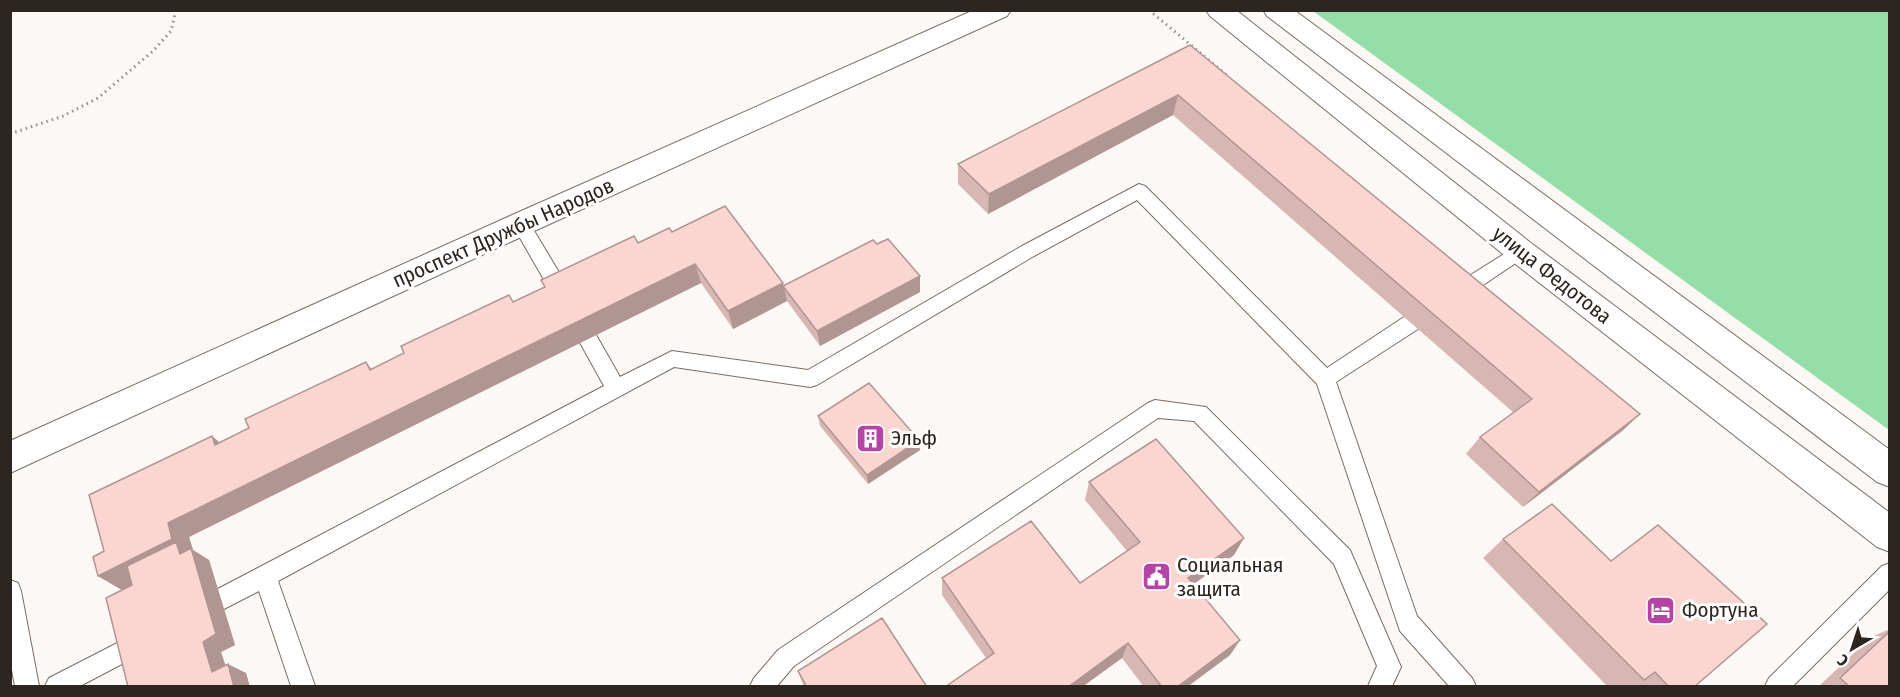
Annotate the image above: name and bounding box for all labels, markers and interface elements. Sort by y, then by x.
street label: проспект Дружбы Народов [388,172,618,294]
street label: улица Федотова [1487,220,1617,330]
building icon: Эльф [854,422,886,454]
place label: Эльф [891,425,937,451]
place label: Социальная защита [1177,552,1283,602]
public building icon: Социальная защита [1140,561,1172,593]
hotel icon: Фортуна [1645,594,1677,626]
place label: Фортуна [1682,597,1759,623]
north arrow [1822,619,1882,679]
text: С [1833,650,1852,670]

